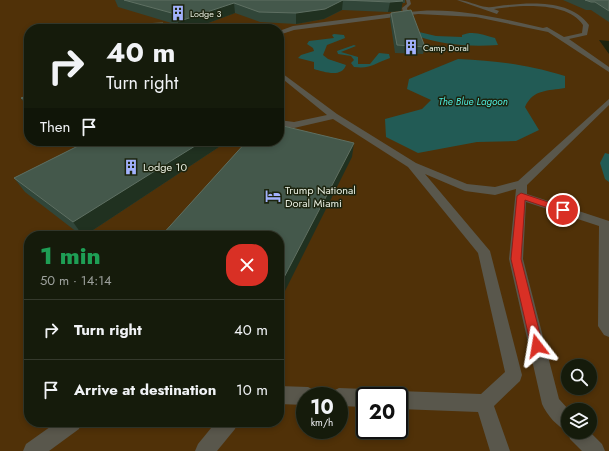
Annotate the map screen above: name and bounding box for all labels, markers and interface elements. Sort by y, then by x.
building icon: Lodge 3 [169,4,187,22]
place label: Lodge 3 [190,7,222,20]
text: 40 m [106,32,175,73]
building icon: Camp Doral [402,38,420,56]
icon: right [40,40,92,92]
place label: Camp Doral [423,41,469,54]
text: Turn right [106,70,178,96]
water label: The Blue Lagoon [438,94,508,109]
text: Then [40,116,70,138]
icon: arrive [78,116,100,138]
building icon: Lodge 10 [122,158,140,176]
place label: Lodge 10 [143,159,187,175]
place label: Trump National Doral Miami [285,182,356,211]
hotel icon: Trump National Doral Miami [264,187,282,205]
pin [546,193,580,227]
icon: arrive [552,199,574,221]
text: 1 min [40,238,101,273]
button: close [226,244,268,286]
text: 50 m · 14:14 [40,271,112,290]
icon: right [40,319,62,341]
text: Turn right [74,319,142,341]
text: 40 m [234,319,268,341]
position arrow [516,325,558,367]
map controls [561,359,597,439]
button: search [561,359,597,395]
icon: arrive [40,379,62,401]
text: Arrive at destination [74,379,216,401]
text: 10 m [236,379,268,401]
speed limit sign: 20 [356,387,408,439]
text: 10 [310,393,334,422]
button: layers [561,403,597,439]
text: km/h [311,415,333,430]

